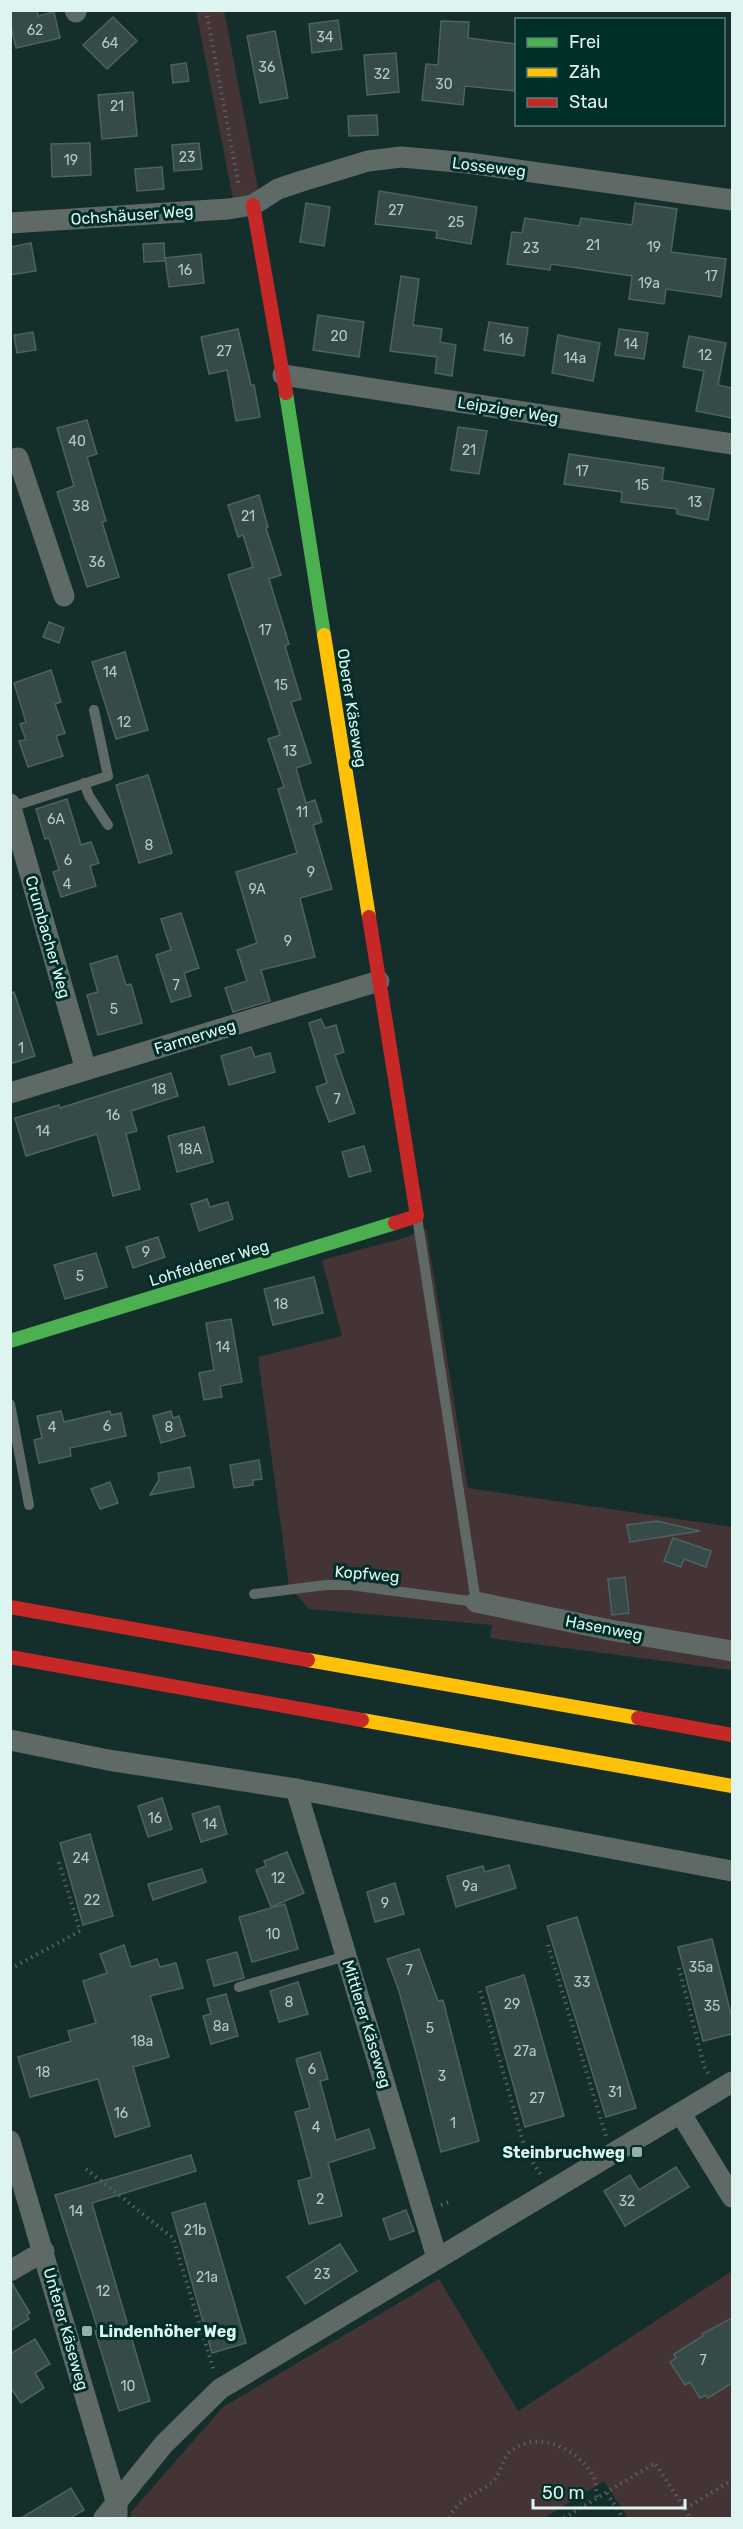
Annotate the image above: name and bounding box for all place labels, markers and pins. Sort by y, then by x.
place label: Steinbruchweg [502,2143,625,2162]
marker: Steinbruchweg [630,2145,644,2159]
place label: Lindenhöher Weg [99,2322,236,2341]
marker: Lindenhöher Weg [80,2324,94,2338]

